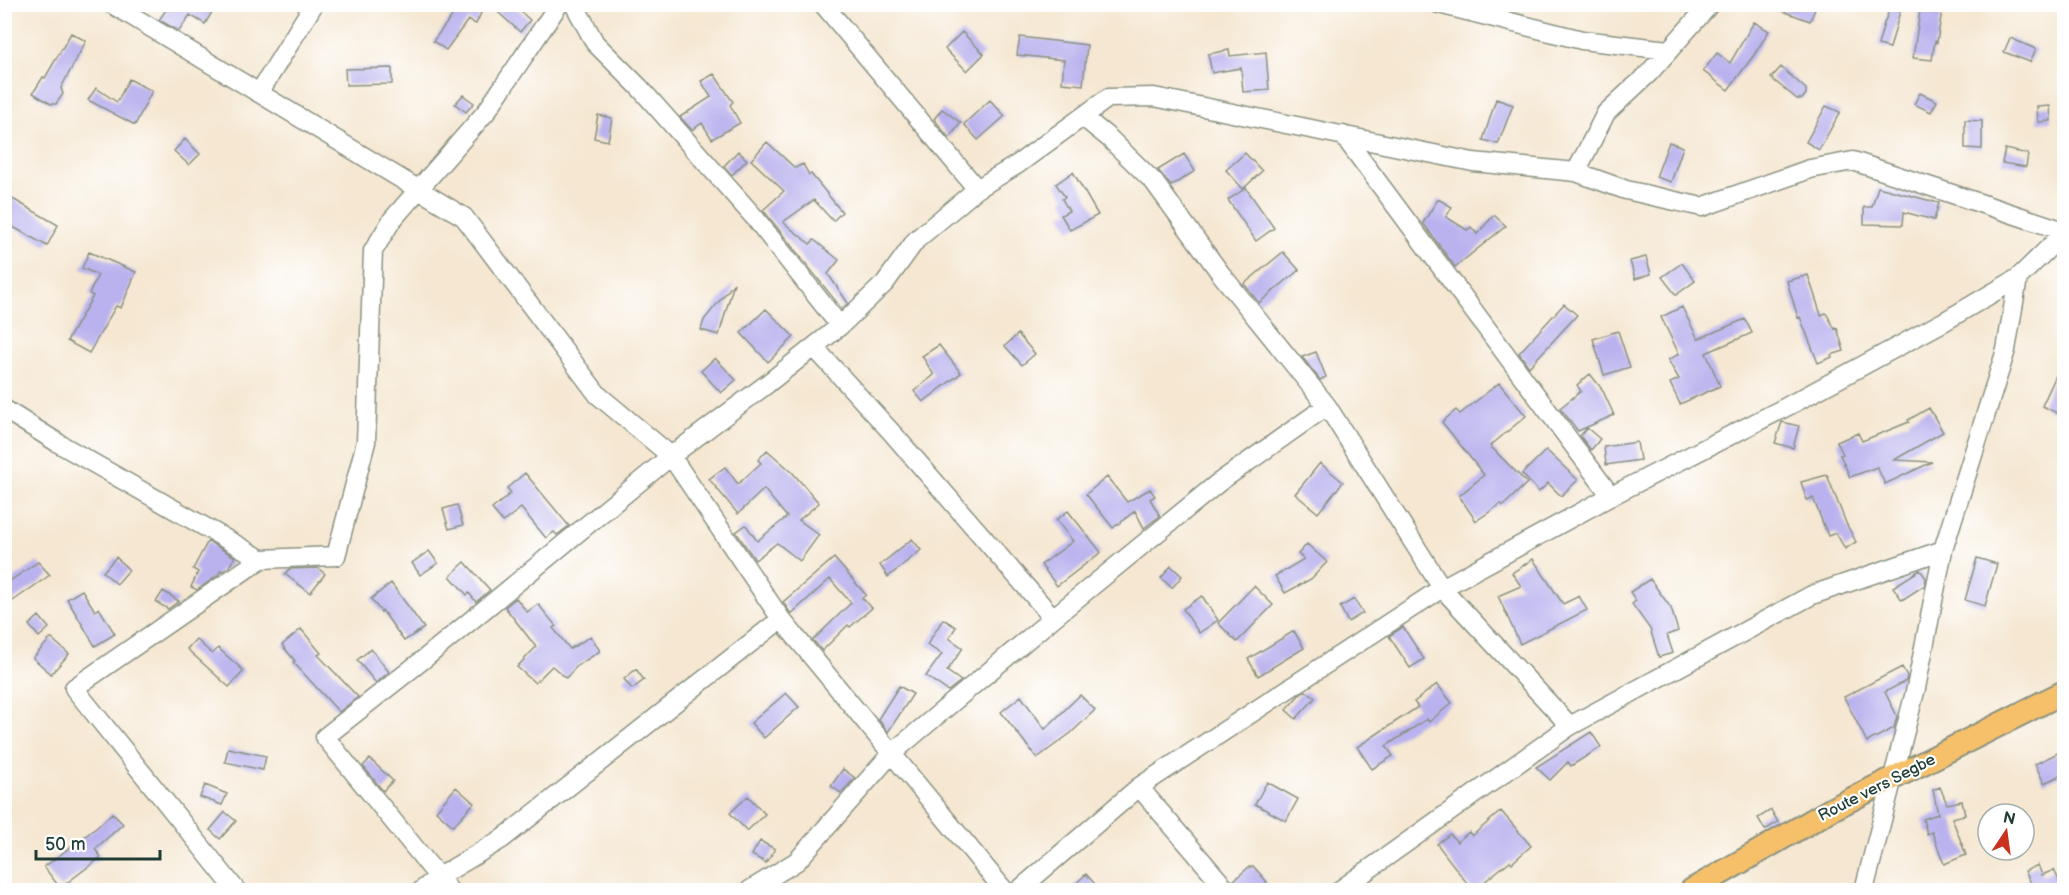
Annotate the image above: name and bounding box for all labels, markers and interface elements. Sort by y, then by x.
street label: Route vers Segbe [1815,750,1939,826]
north arrow [1976,802,2036,862]
text: N [2001,808,2017,829]
scale bar [36,823,160,861]
text: 50 m [45,834,86,855]

